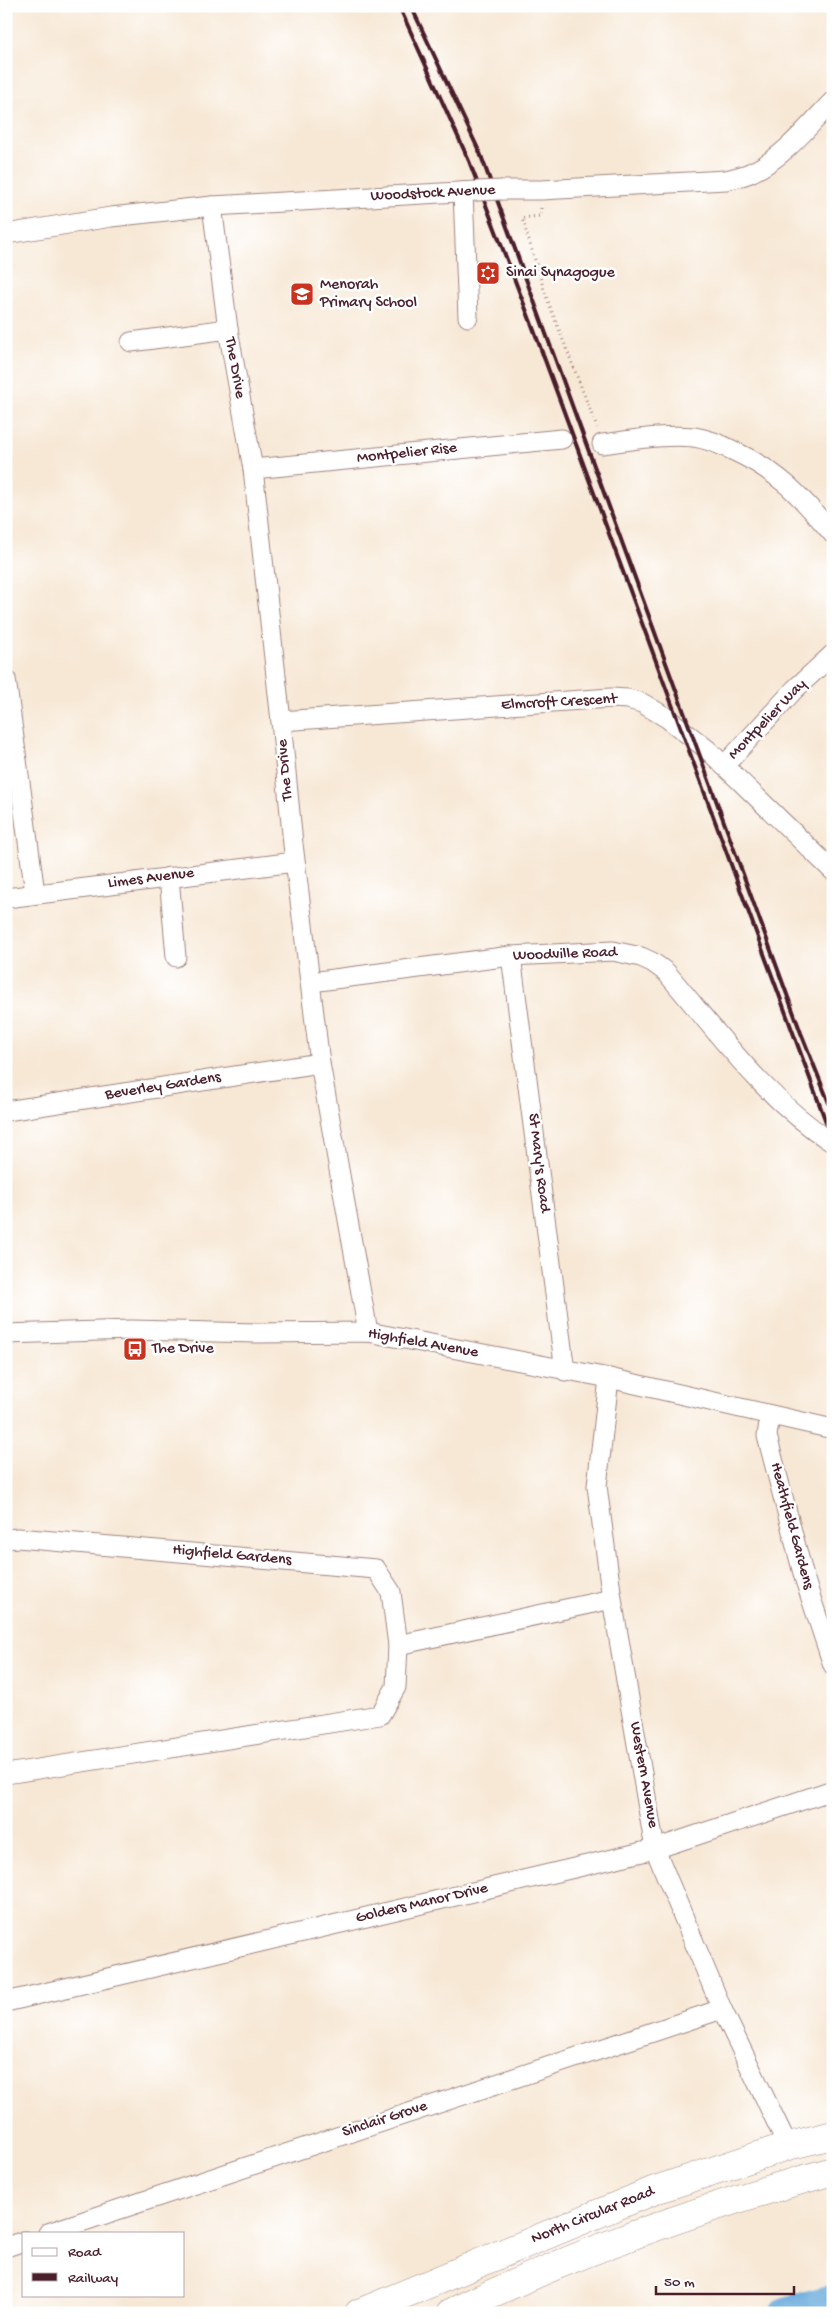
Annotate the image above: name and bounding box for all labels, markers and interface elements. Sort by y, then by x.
street label: Woodstock Avenue [370,181,497,207]
synagogue icon: Sinai Synagogue [475,260,501,286]
place label: Sinai Synagogue [506,264,615,283]
place label: Menorah Primary School [319,276,417,313]
school or university icon: Menorah Primary School [289,281,315,307]
street label: The Drive [219,335,249,401]
street label: Montpelier Rise [356,439,459,469]
street label: Montpelier Way [725,676,811,764]
street label: Elmcroft Crescent [501,690,619,716]
street label: The Drive [274,738,298,803]
street label: Limes Avenue [107,864,196,894]
street label: Woodville Road [513,944,619,966]
street label: Beverley Gardens [103,1068,223,1106]
street label: St Mary's Road [522,1112,554,1215]
street label: Highfield Avenue [366,1325,480,1363]
bus stop icon: The Drive [122,1336,148,1362]
place label: The Drive [151,1340,214,1359]
street label: Heathfield Gardens [765,1461,817,1593]
street label: Highfield Gardens [172,1541,293,1571]
street label: Western Avenue [624,1720,662,1830]
street label: Golders Manor Drive [354,1879,491,1928]
street label: Sinclair Grove [340,2097,431,2143]
street label: North Circular Road [529,2182,659,2249]
legend [22,2232,185,2296]
text: Road [68,2244,102,2262]
scale bar [656,2264,794,2296]
text: Railway [68,2270,119,2288]
text: 50 m [664,2274,695,2292]

